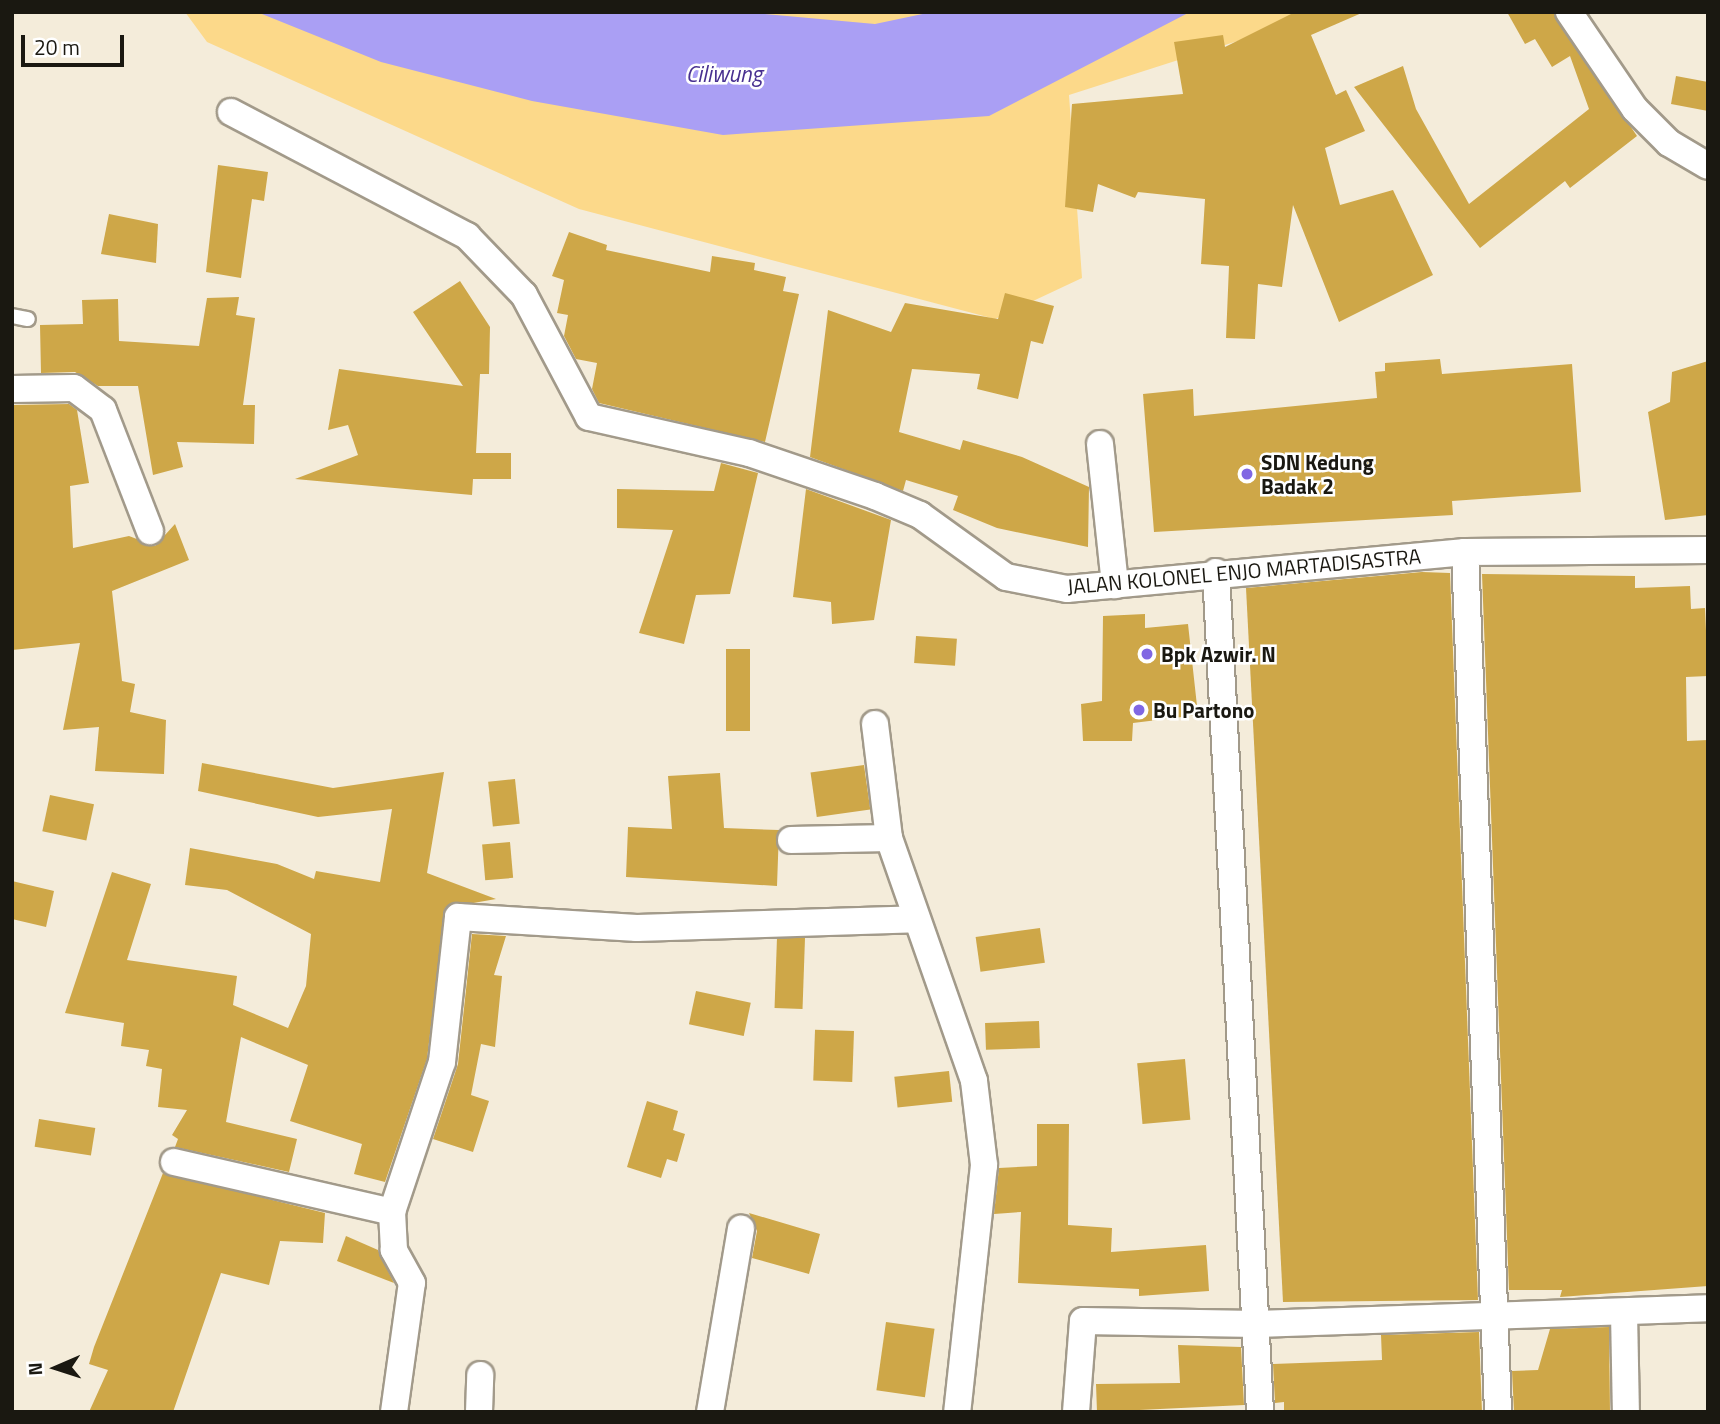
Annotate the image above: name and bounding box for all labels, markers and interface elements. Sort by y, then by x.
scale bar [24,21,128,65]
text: 20 m [34,31,80,63]
water label: Ciliwung [686,60,762,88]
place label: SDN Kedung Badak 2 [1261,449,1374,499]
marker: SDN Kedung Badak 2 [1239,466,1255,482]
street label: JALAN KOLONEL ENJO MARTADISASTRA [1066,543,1422,599]
place label: Bpk Azwir. N [1161,641,1276,667]
marker: Bpk Azwir. N [1139,646,1155,662]
place label: Bu Partono [1153,697,1254,723]
marker: Bu Partono [1131,702,1147,718]
north arrow [21,1333,91,1403]
text: N [20,1362,49,1376]

